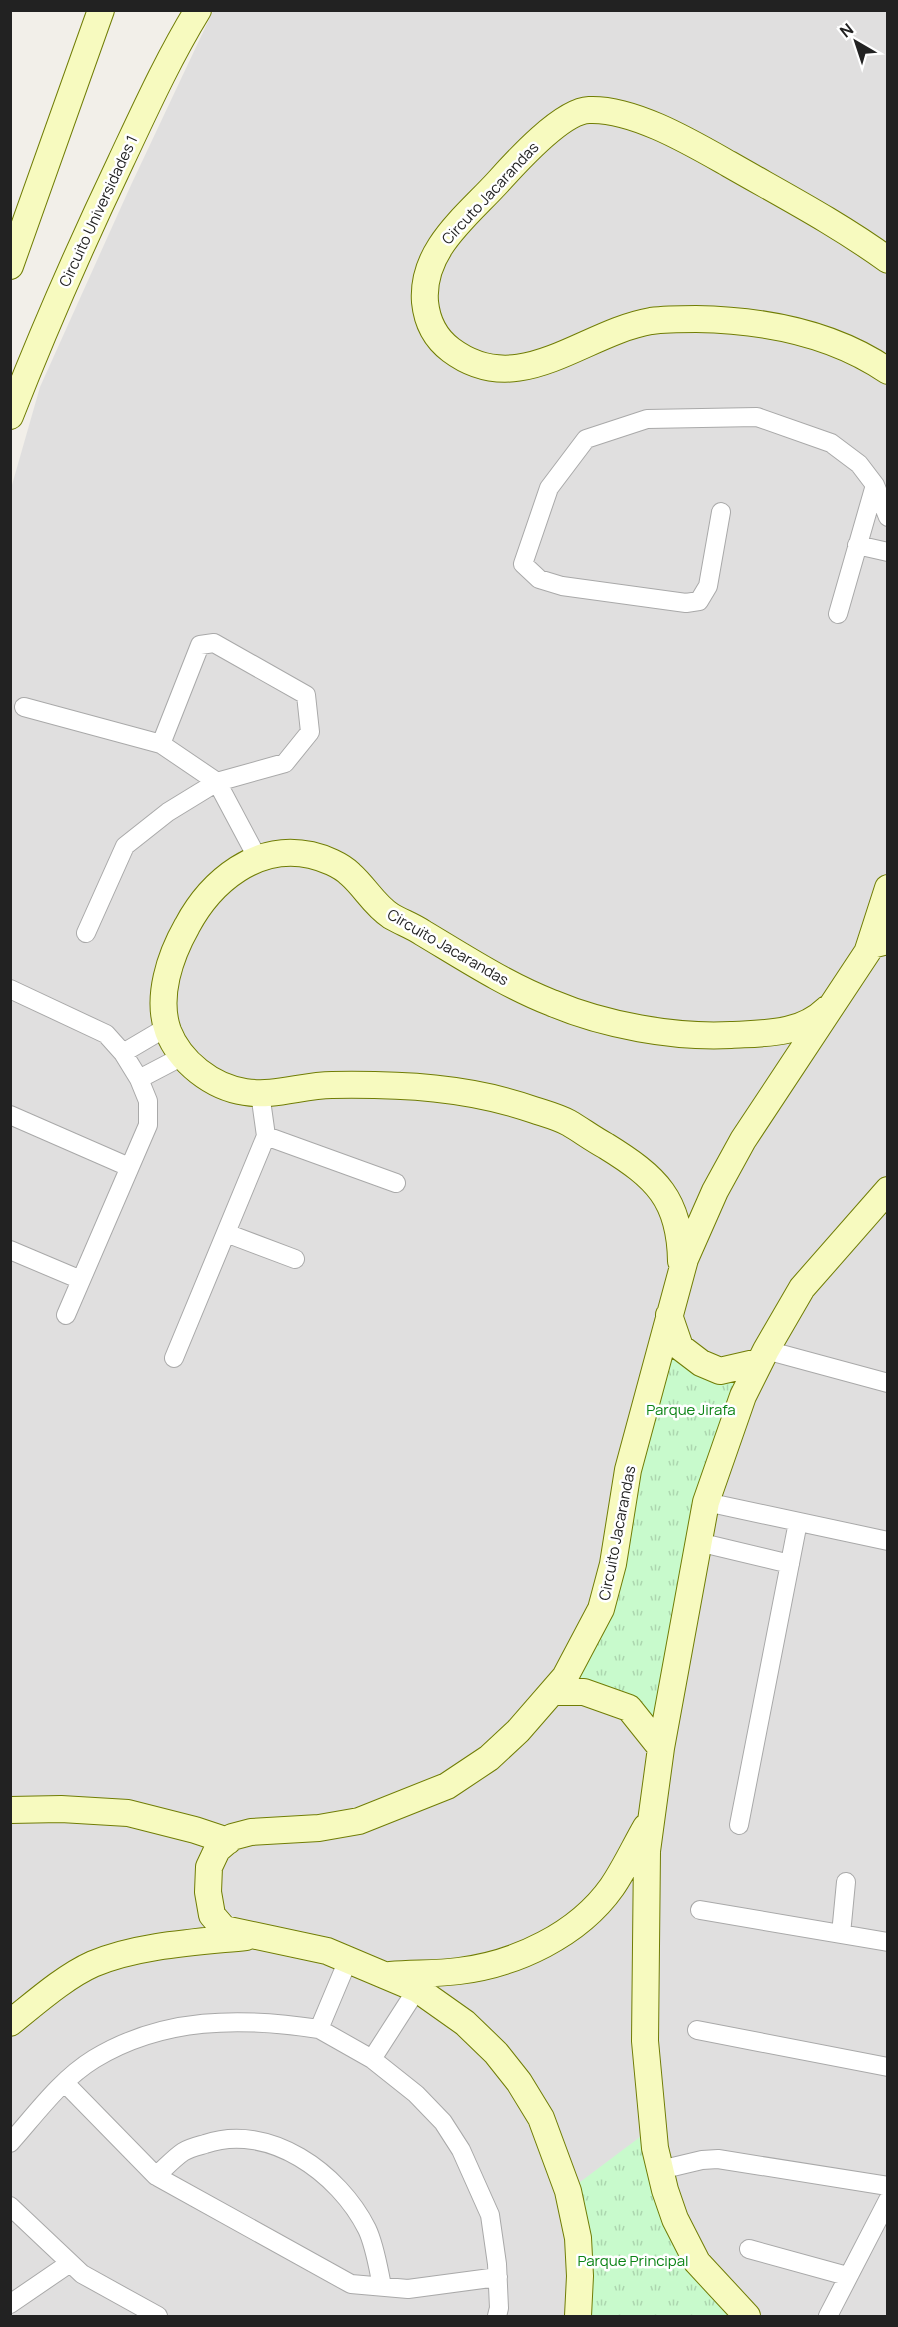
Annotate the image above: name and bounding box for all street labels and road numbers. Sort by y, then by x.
street label: Circuito Universidades 1 [54,132,142,290]
street label: Circuto Jacarandas [437,137,543,249]
street label: Circuito Jacarandas [383,904,513,990]
street label: Circuito Jacarandas [594,1464,640,1602]

